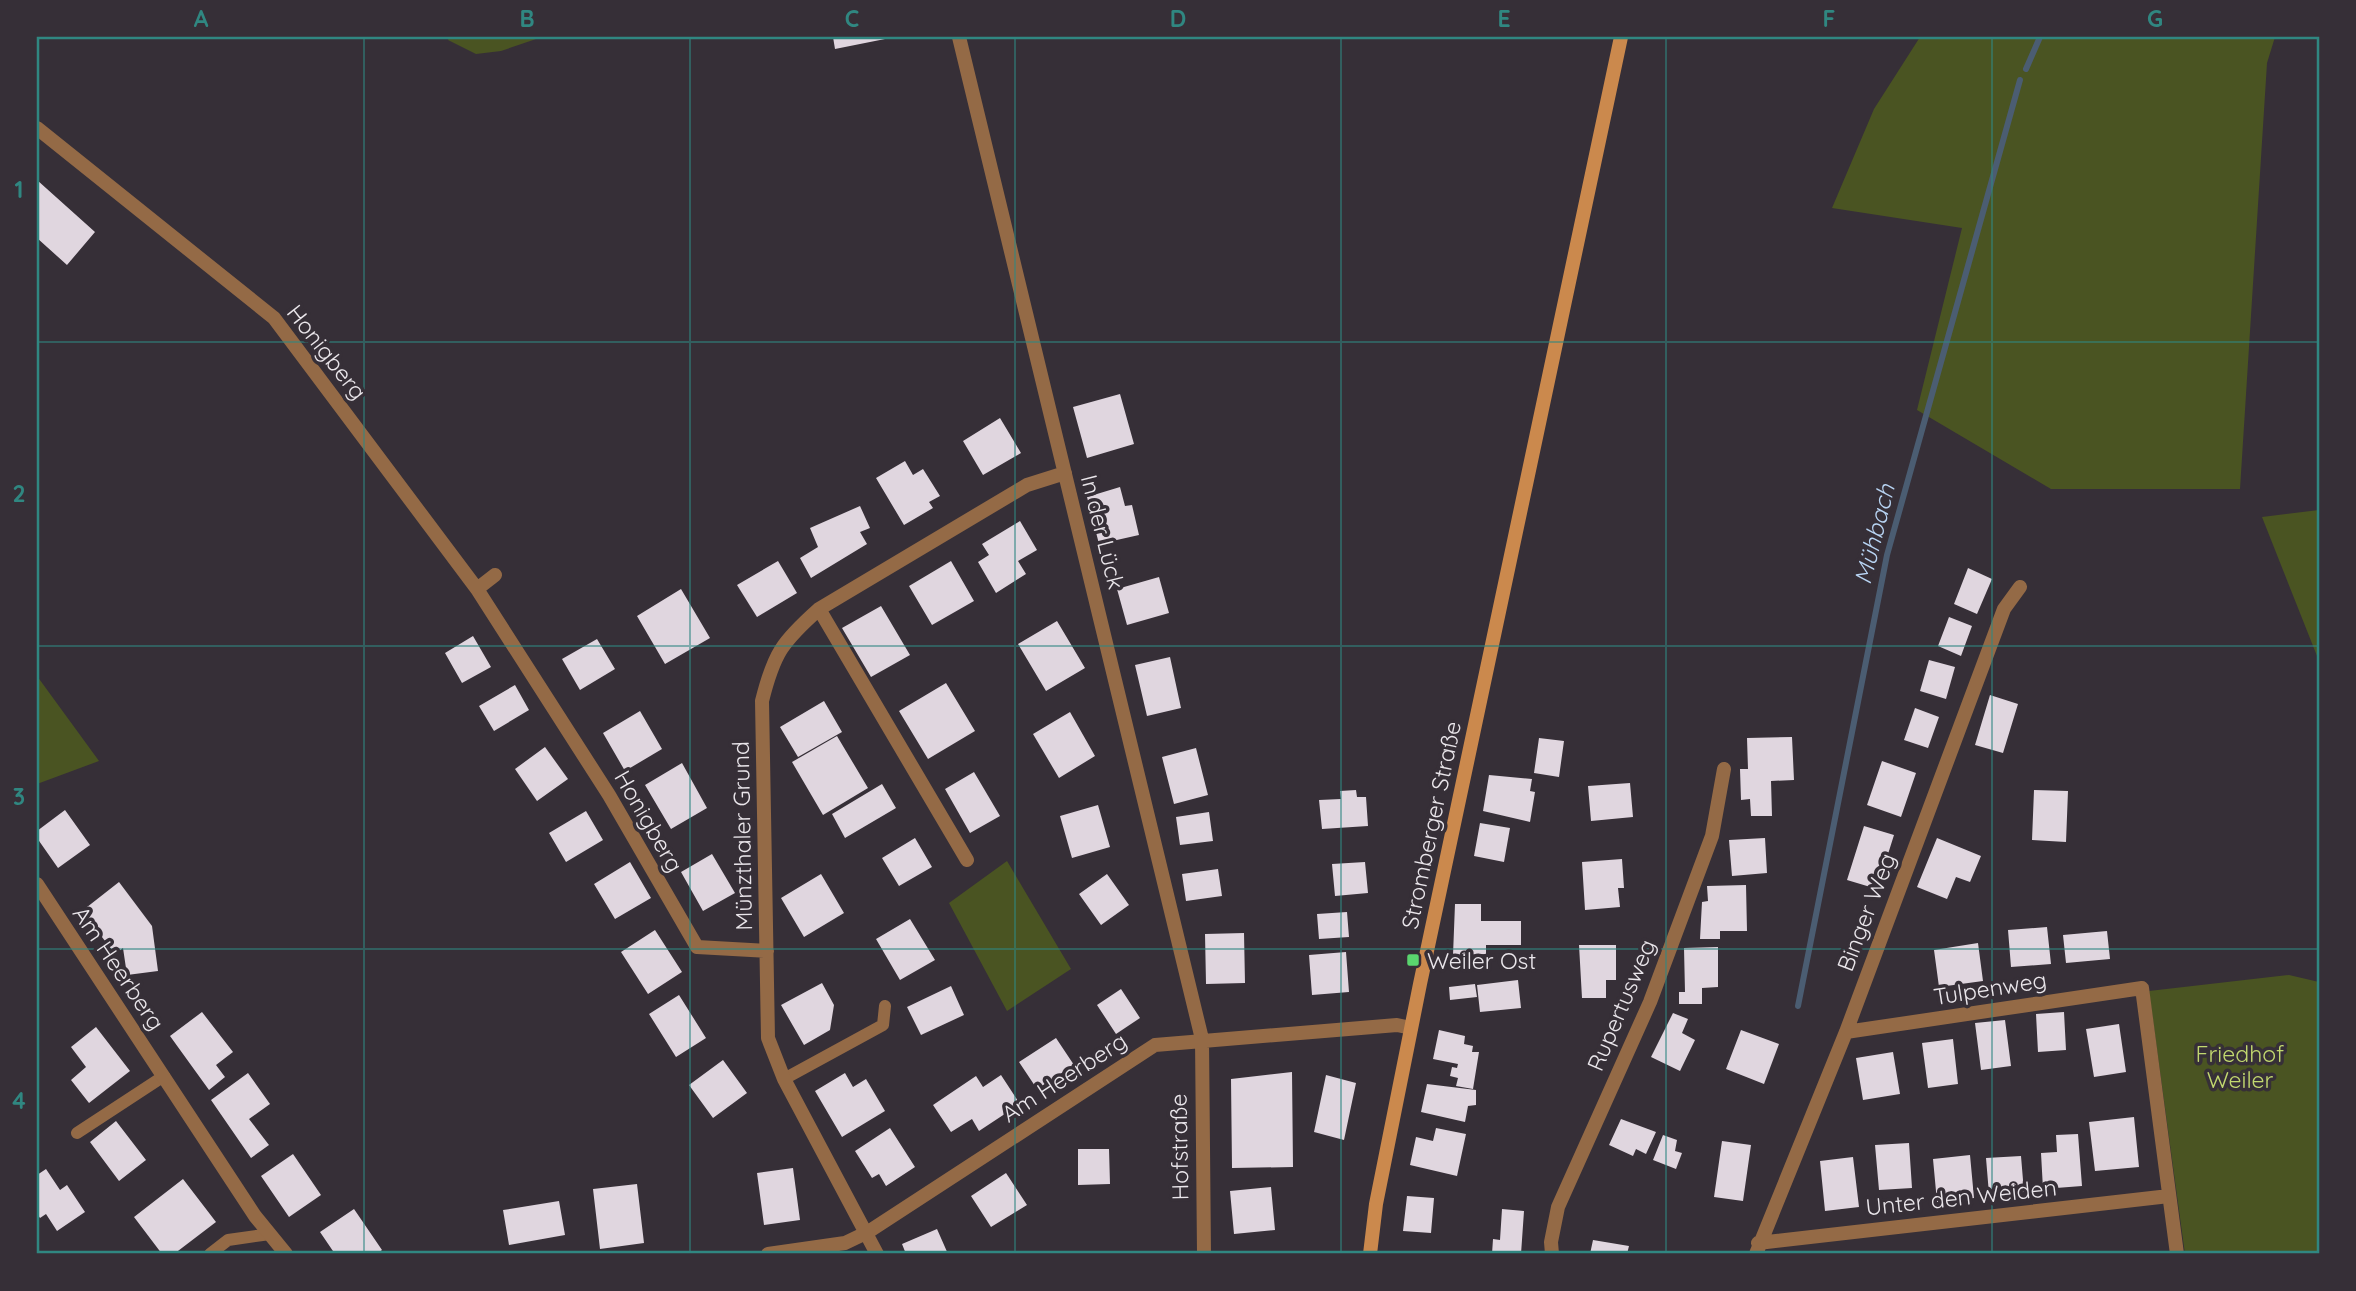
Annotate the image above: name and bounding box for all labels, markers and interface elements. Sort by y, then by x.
text: A [194,4,209,33]
text: B [519,4,535,33]
text: C [845,4,859,33]
text: D [1170,4,1186,33]
text: E [1497,4,1511,33]
text: F [1823,4,1835,33]
text: G [2147,4,2163,33]
text: 1 [15,175,23,204]
street label: Honigberg [281,299,373,405]
street label: In der Lück [1075,472,1131,592]
text: 2 [12,479,26,508]
water label: Mühbach [1847,480,1901,587]
street label: Stromberger Straße [1395,719,1467,931]
street label: Münzthaler Grund [726,741,758,931]
street label: Honigberg [608,765,690,877]
text: 3 [13,782,25,811]
street label: Binger Weg [1830,849,1902,975]
street label: Am Heerberg [67,900,171,1036]
street label: Rupertusweg [1580,935,1662,1075]
place label: Weiler Ost [1427,946,1536,975]
marker: Weiler Ost [1405,952,1421,968]
street label: Tulpenweg [1931,965,2049,1011]
street label: Am Heerberg [996,1026,1132,1128]
park label: Friedhof Weiler [2196,1039,2284,1094]
text: 4 [12,1086,26,1115]
street label: Hofstraße [1164,1093,1194,1201]
street label: Unter den Weiden [1864,1173,2058,1221]

